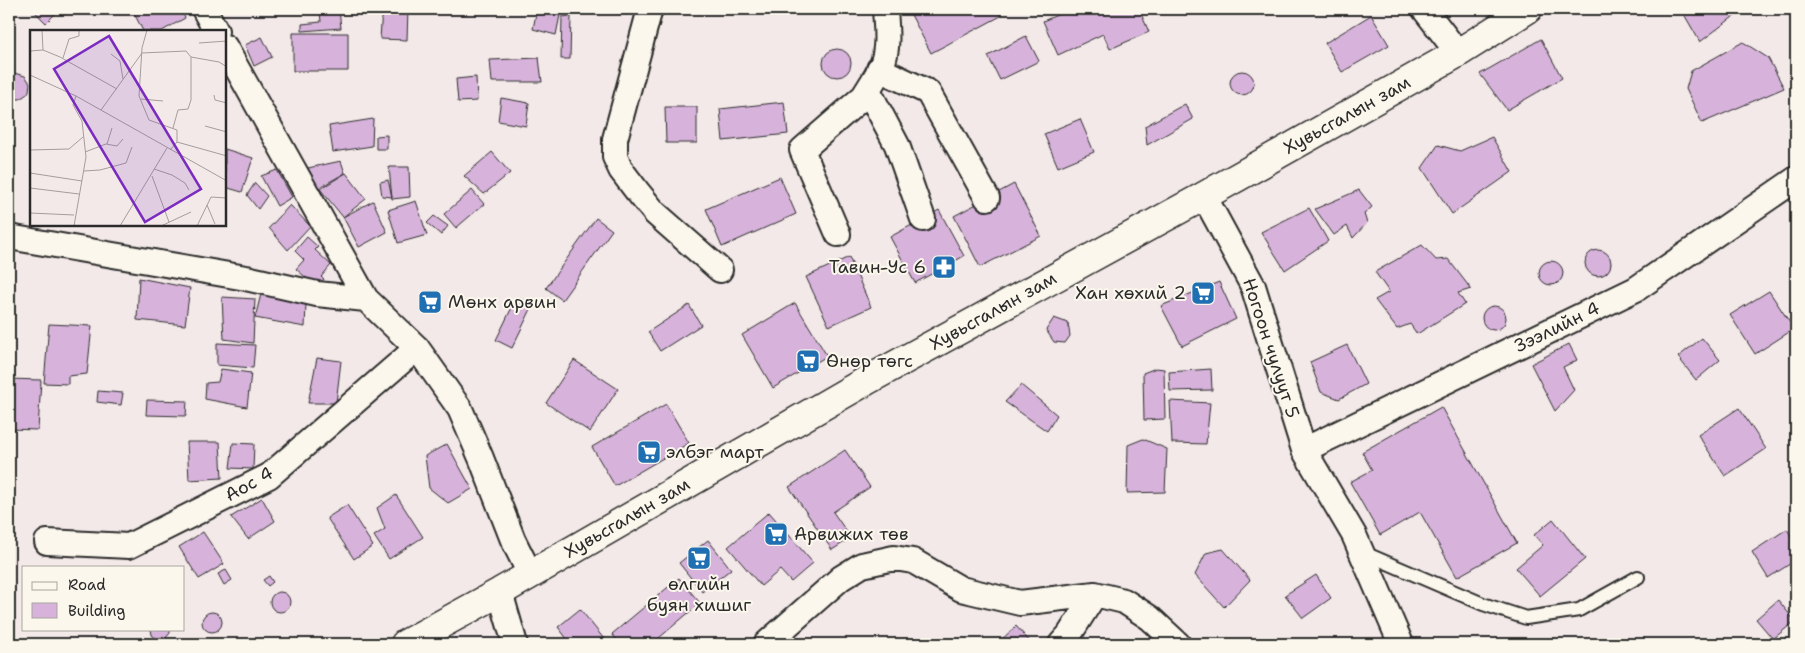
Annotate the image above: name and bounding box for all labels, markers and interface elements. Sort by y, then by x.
inset map [30,30,226,226]
street label: Хувьсгалын зам [1279,70,1415,160]
pharmacy icon: Тавин-Ус 6 [931,254,957,280]
place label: Тавин-Ус 6 [829,255,926,279]
street label: Хувьсгалын зам [925,266,1061,356]
street label: Ногоон чулуут 5 [1237,275,1305,421]
supermarket icon: Хан хөхий 2 [1190,280,1216,306]
place label: Хан хөхий 2 [1075,281,1186,305]
supermarket icon: Мөнх арвин [417,289,443,315]
place label: Мөнх арвин [448,290,556,314]
street label: Зээлийн 4 [1510,296,1604,358]
supermarket icon: Өнөр төгс [795,348,821,374]
place label: Өнөр төгс [826,349,913,373]
supermarket icon: элбэг март [636,439,662,465]
place label: элбэг март [666,440,764,464]
street label: Аос 4 [221,461,277,507]
street label: Хувьсгалын зам [560,472,694,564]
supermarket icon: Арвижих төв [763,521,789,547]
place label: Арвижих төв [794,522,909,546]
supermarket icon: өлгийн буян хишиг [686,545,712,571]
legend [22,566,185,630]
place label: өлгийн буян хишиг [647,572,751,617]
text: Road [68,575,106,595]
text: Building [68,601,125,621]

